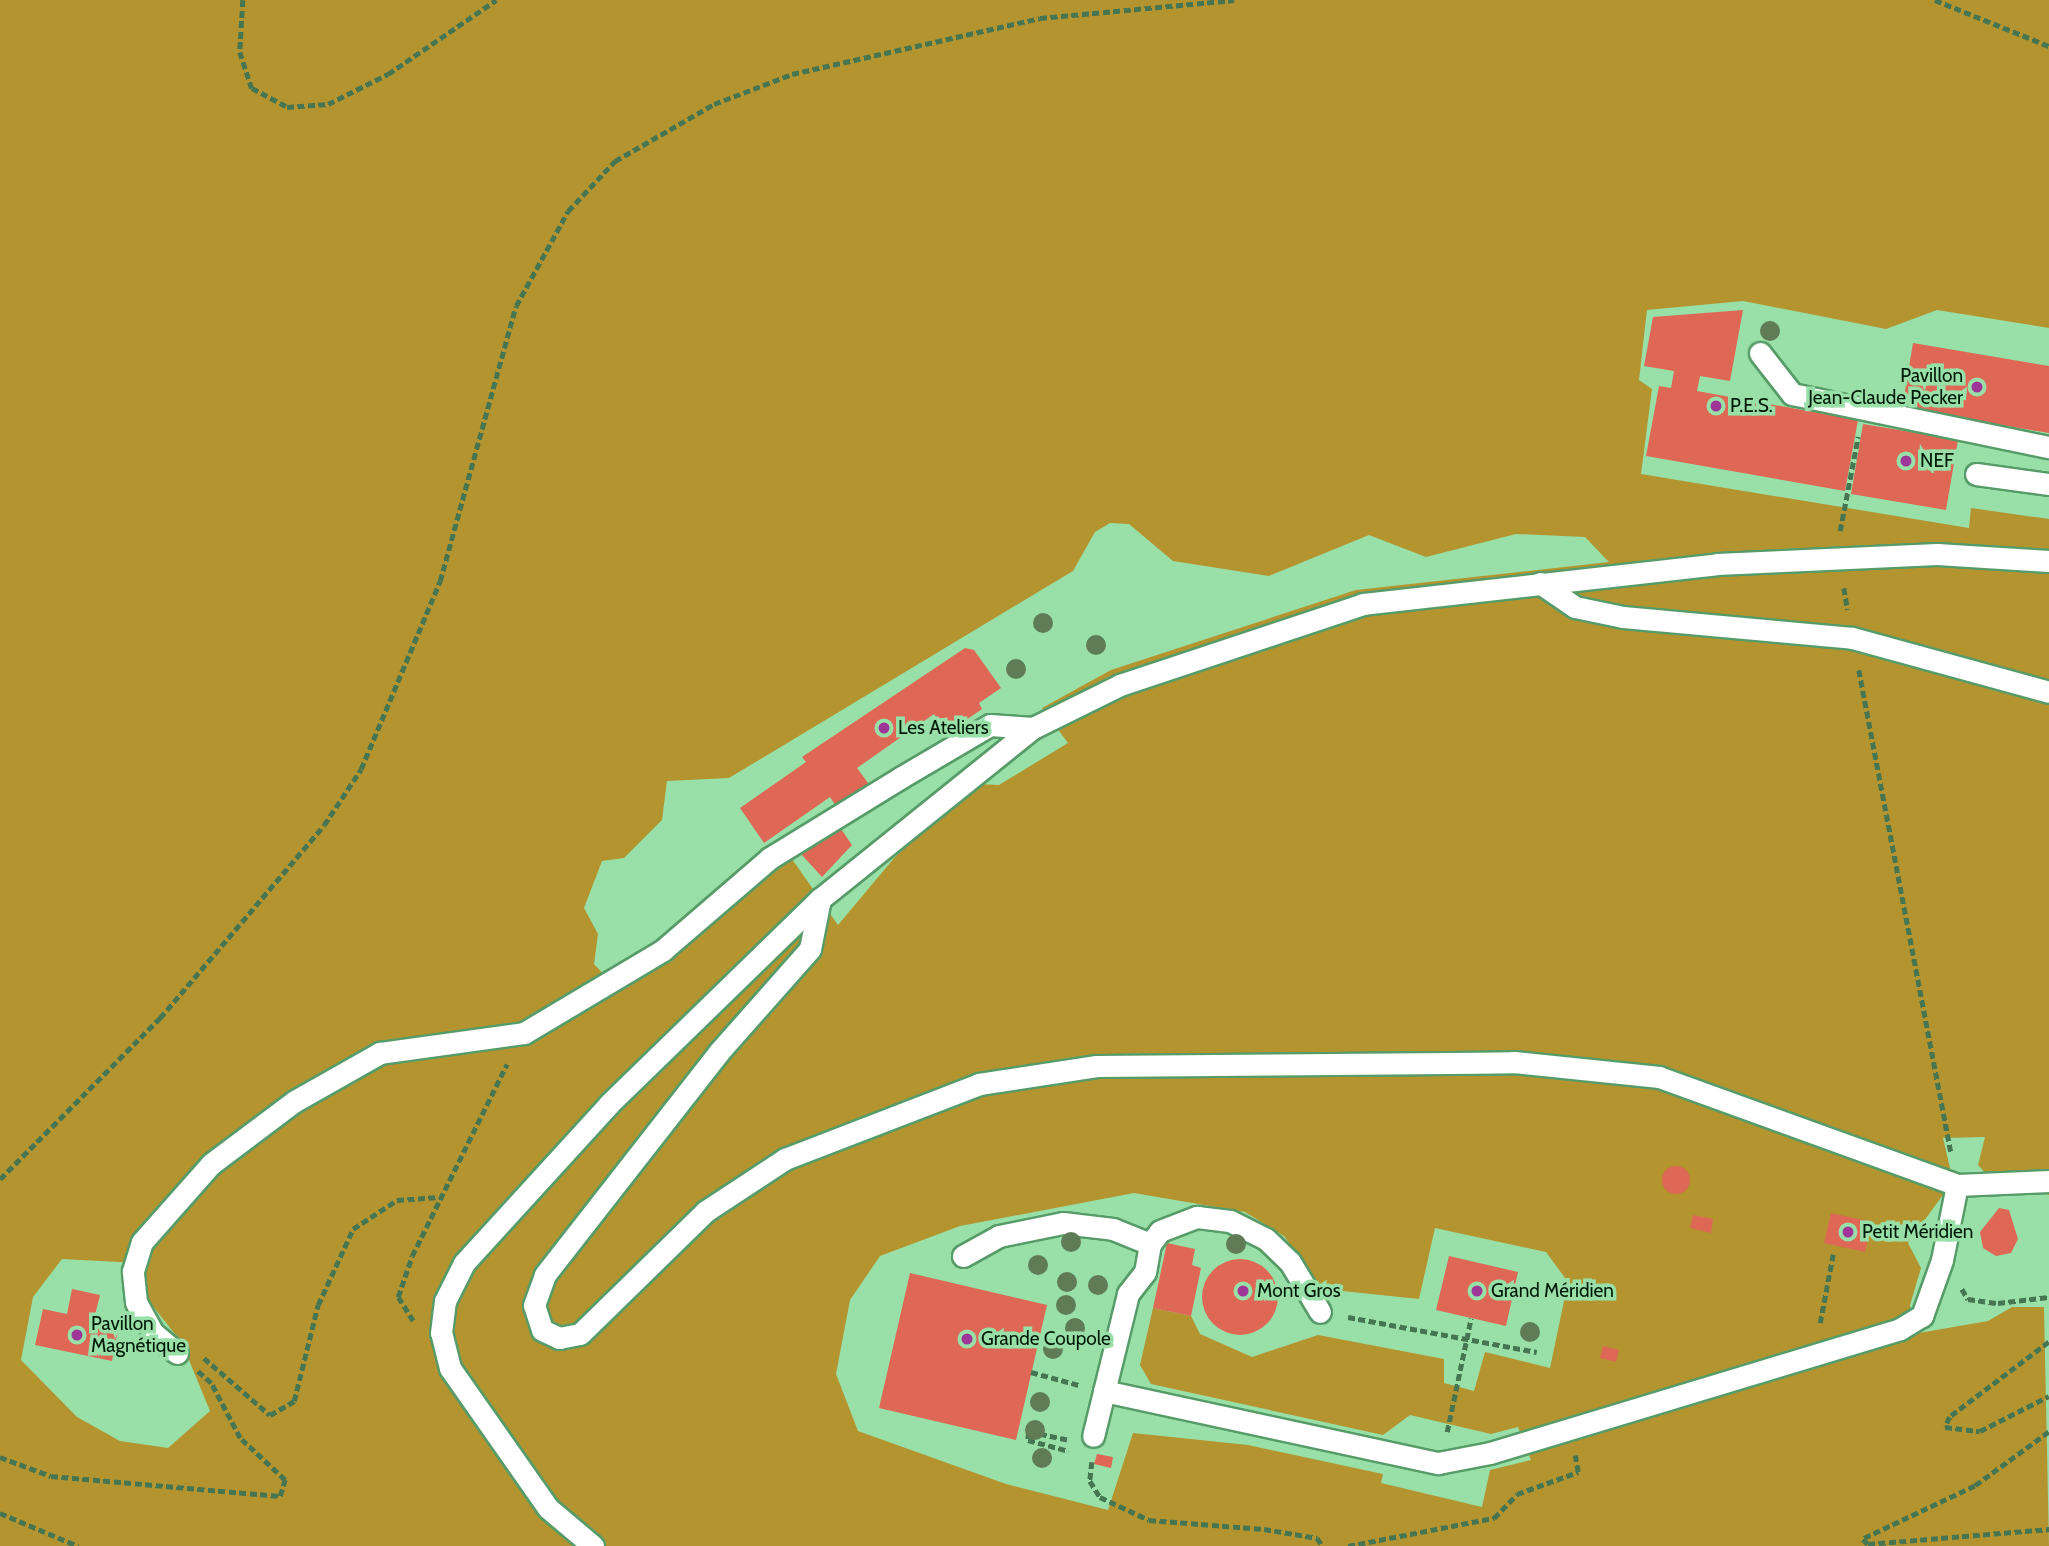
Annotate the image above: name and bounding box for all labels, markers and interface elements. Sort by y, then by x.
place label: Pavillon Jean-Claude Pecker [1808,365,1963,409]
marker: Pavillon Jean-Claude Pecker [1969,379,1985,395]
place label: P.E.S. [1730,395,1773,417]
marker: P.E.S. [1708,398,1724,414]
place label: NEF [1920,450,1954,472]
marker: NEF [1898,453,1914,469]
place label: Les Ateliers [898,717,989,739]
marker: Les Ateliers [876,720,892,736]
place label: Petit Méridien [1862,1221,1973,1243]
marker: Petit Méridien [1840,1224,1856,1240]
place label: Mont Gros [1257,1280,1341,1302]
place label: Grand Méridien [1491,1280,1614,1302]
marker: Mont Gros [1235,1283,1251,1299]
marker: Grand Méridien [1469,1283,1485,1299]
place label: Pavillon Magnétique [91,1313,186,1357]
marker: Pavillon Magnétique [69,1327,85,1343]
place label: Grande Coupole [981,1328,1111,1350]
marker: Grande Coupole [959,1331,975,1347]

